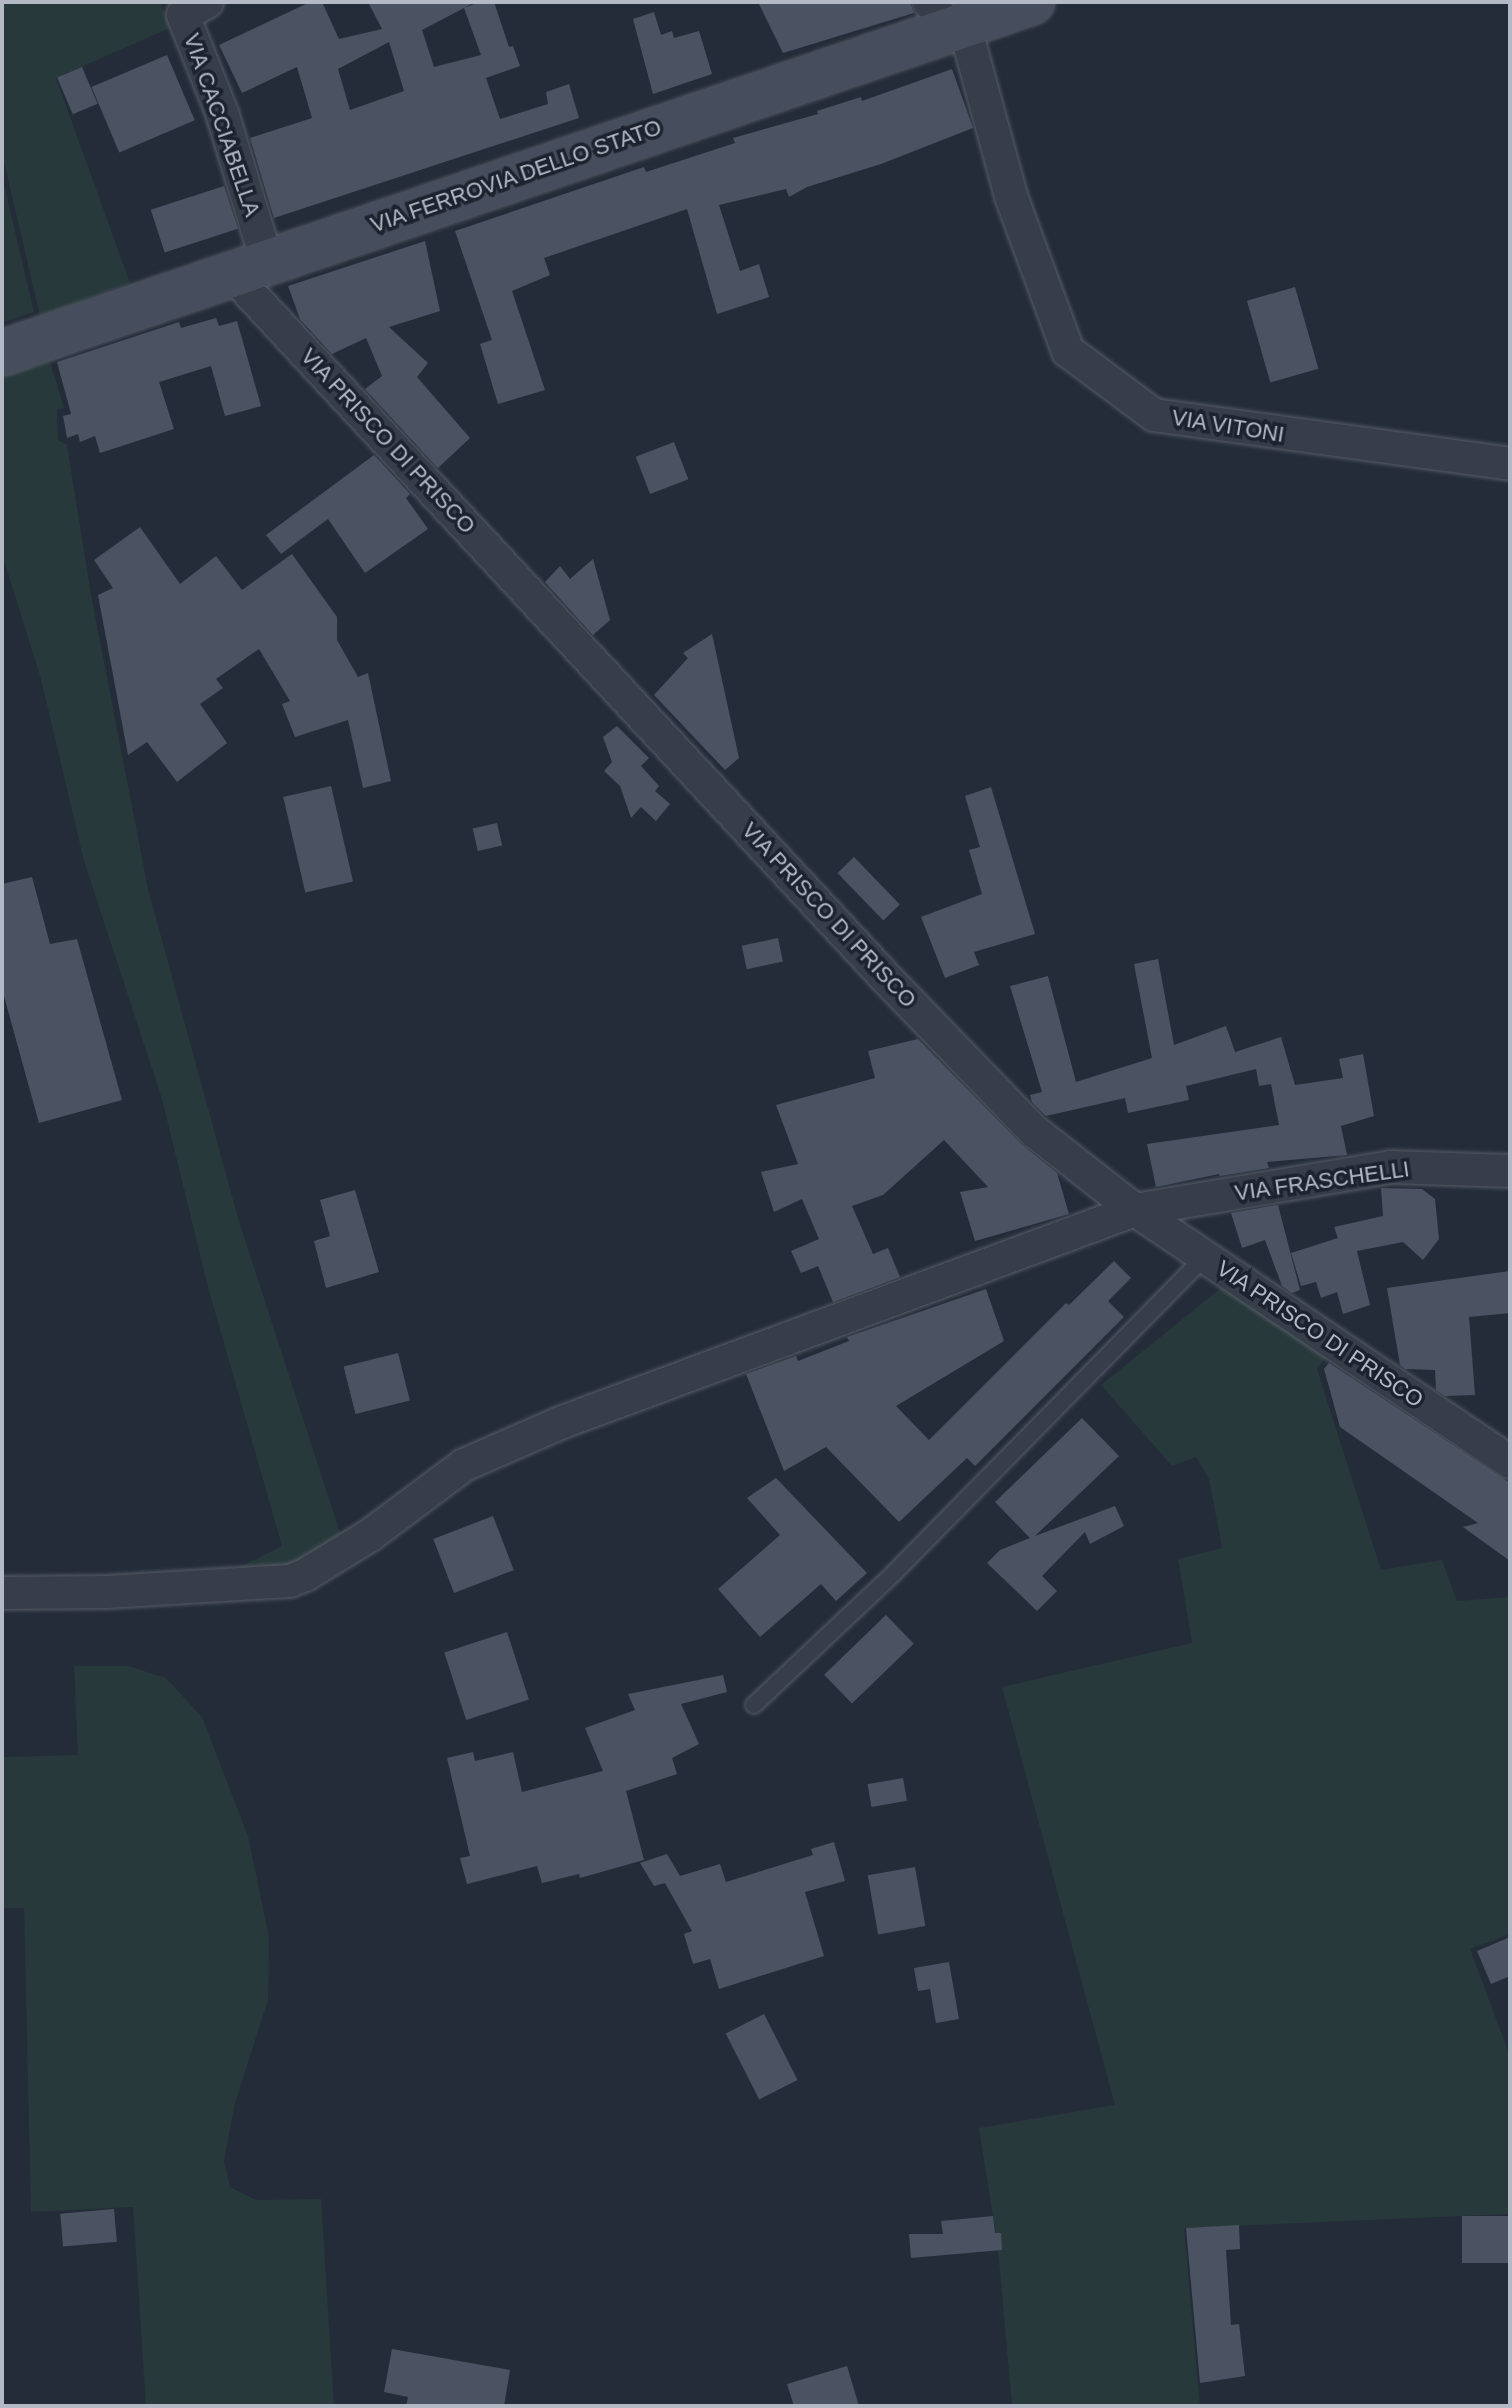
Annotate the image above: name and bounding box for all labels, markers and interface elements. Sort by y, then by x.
street label: VIA CACCIABELLA [178,29,266,221]
street label: VIA FERROVIA DELLO STATO [366,113,666,239]
street label: VIA PRISCO DI PRISCO [295,343,481,539]
street label: VIA VITONI [1169,404,1287,448]
street label: VIA PRISCO DI PRISCO [736,817,922,1013]
street label: VIA FRASCHELLI [1232,1156,1412,1206]
street label: VIA PRISCO DI PRISCO [1211,1255,1429,1413]

